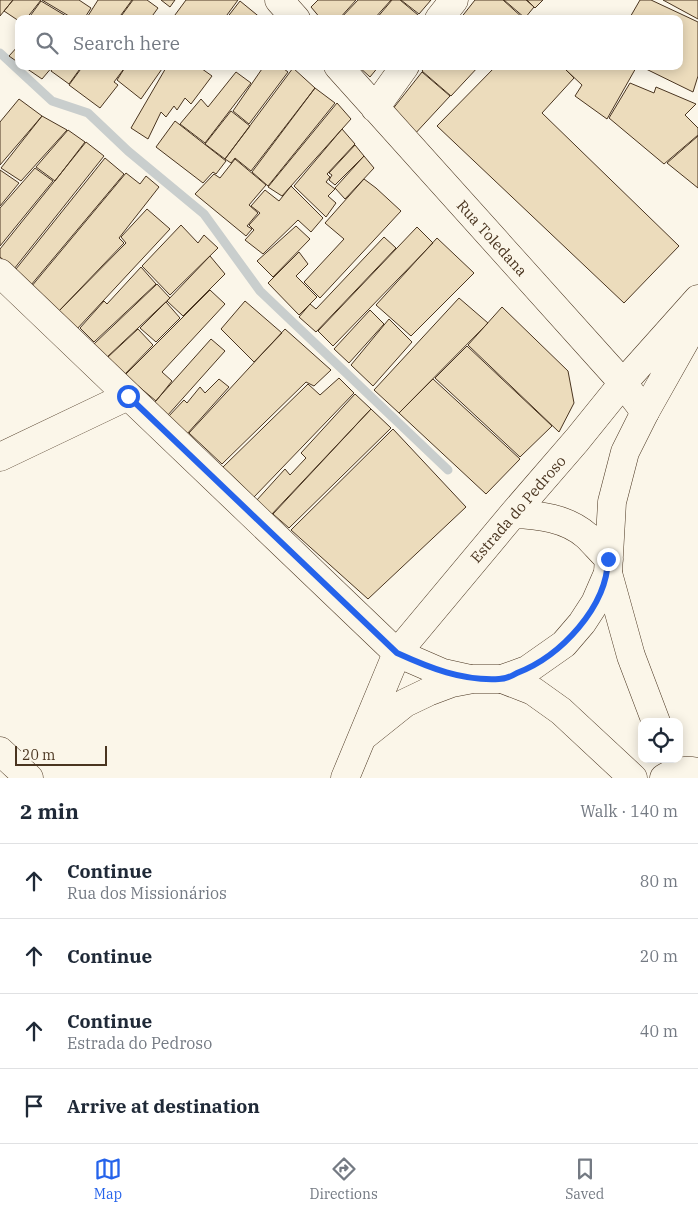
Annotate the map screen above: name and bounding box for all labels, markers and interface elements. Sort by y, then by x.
search box [15,15,683,70]
icon: search [33,29,61,57]
text: Search here [73,31,180,55]
street label: Rua Toledana [453,196,531,280]
route start [117,385,140,408]
street label: Estrada do Pedroso [466,451,570,567]
route end [597,548,620,571]
map controls [638,718,683,763]
button: locate [638,718,683,763]
scale bar [15,743,108,766]
text: 20 m [22,746,55,764]
text: 2 min [20,797,79,825]
text: Walk · 140 m [580,801,678,821]
text: Continue [67,859,152,883]
icon: ahead [20,867,48,895]
text: 80 m [640,871,678,891]
text: Rua dos Missionários [67,883,227,903]
icon: ahead [20,942,48,970]
text: Continue [67,944,152,968]
text: 20 m [640,946,678,966]
text: Continue [67,1009,152,1033]
icon: ahead [20,1017,48,1045]
text: 40 m [640,1021,678,1041]
text: Estrada do Pedroso [67,1033,212,1053]
icon: arrive [20,1092,48,1120]
text: Arrive at destination [67,1094,260,1118]
tab: Map [94,1155,122,1203]
tab: Directions [310,1155,378,1203]
tab: Saved [565,1155,604,1203]

